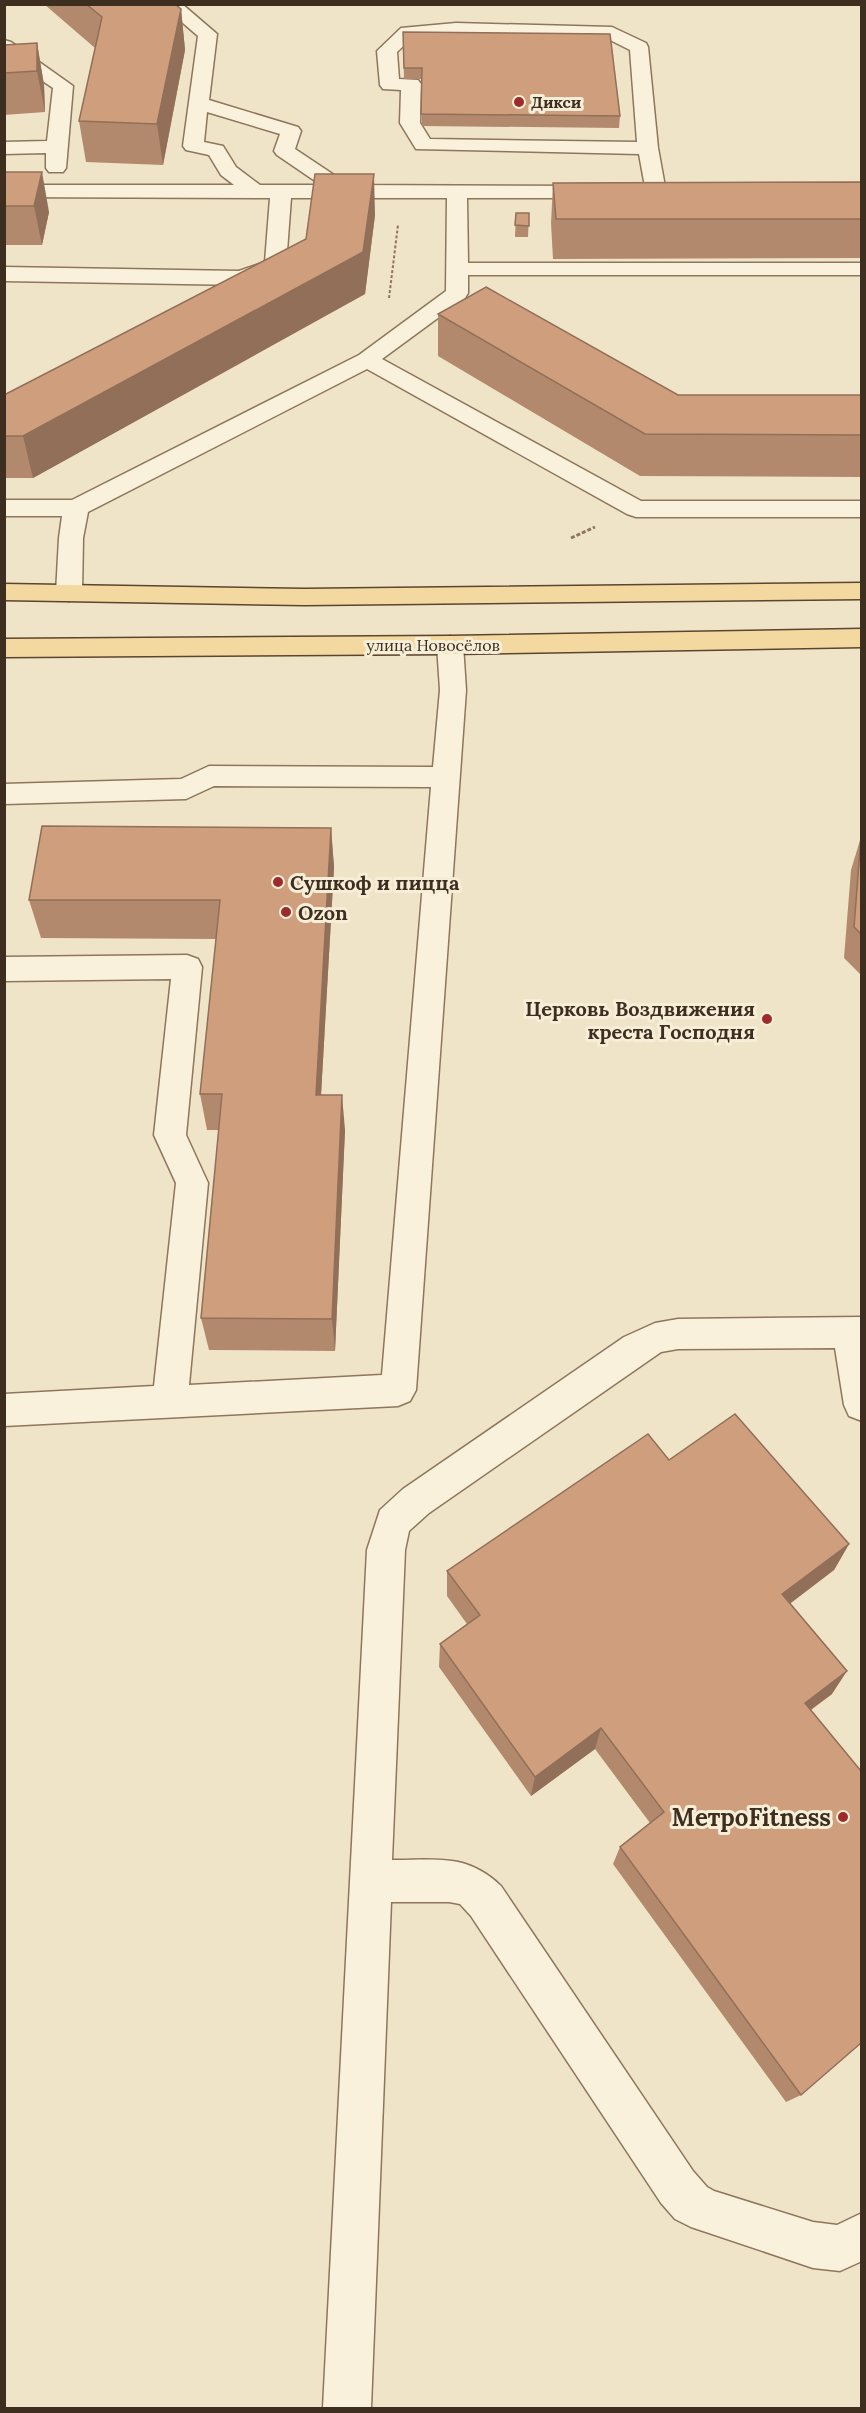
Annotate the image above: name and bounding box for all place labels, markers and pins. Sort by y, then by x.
place label: Дикси [531,92,582,112]
marker: Дикси [512,95,526,109]
place label: Сушкоф и пицца [290,870,460,895]
marker: Сушкоф и пицца [271,875,285,889]
place label: Ozon [298,900,348,925]
marker: Ozon [279,905,293,919]
place label: Церковь Воздвижения креста Господня [525,996,755,1044]
marker: Церковь Воздвижения креста Господня [760,1012,774,1026]
place label: МетроFitness [672,1802,831,1833]
marker: МетроFitness [836,1810,850,1824]

